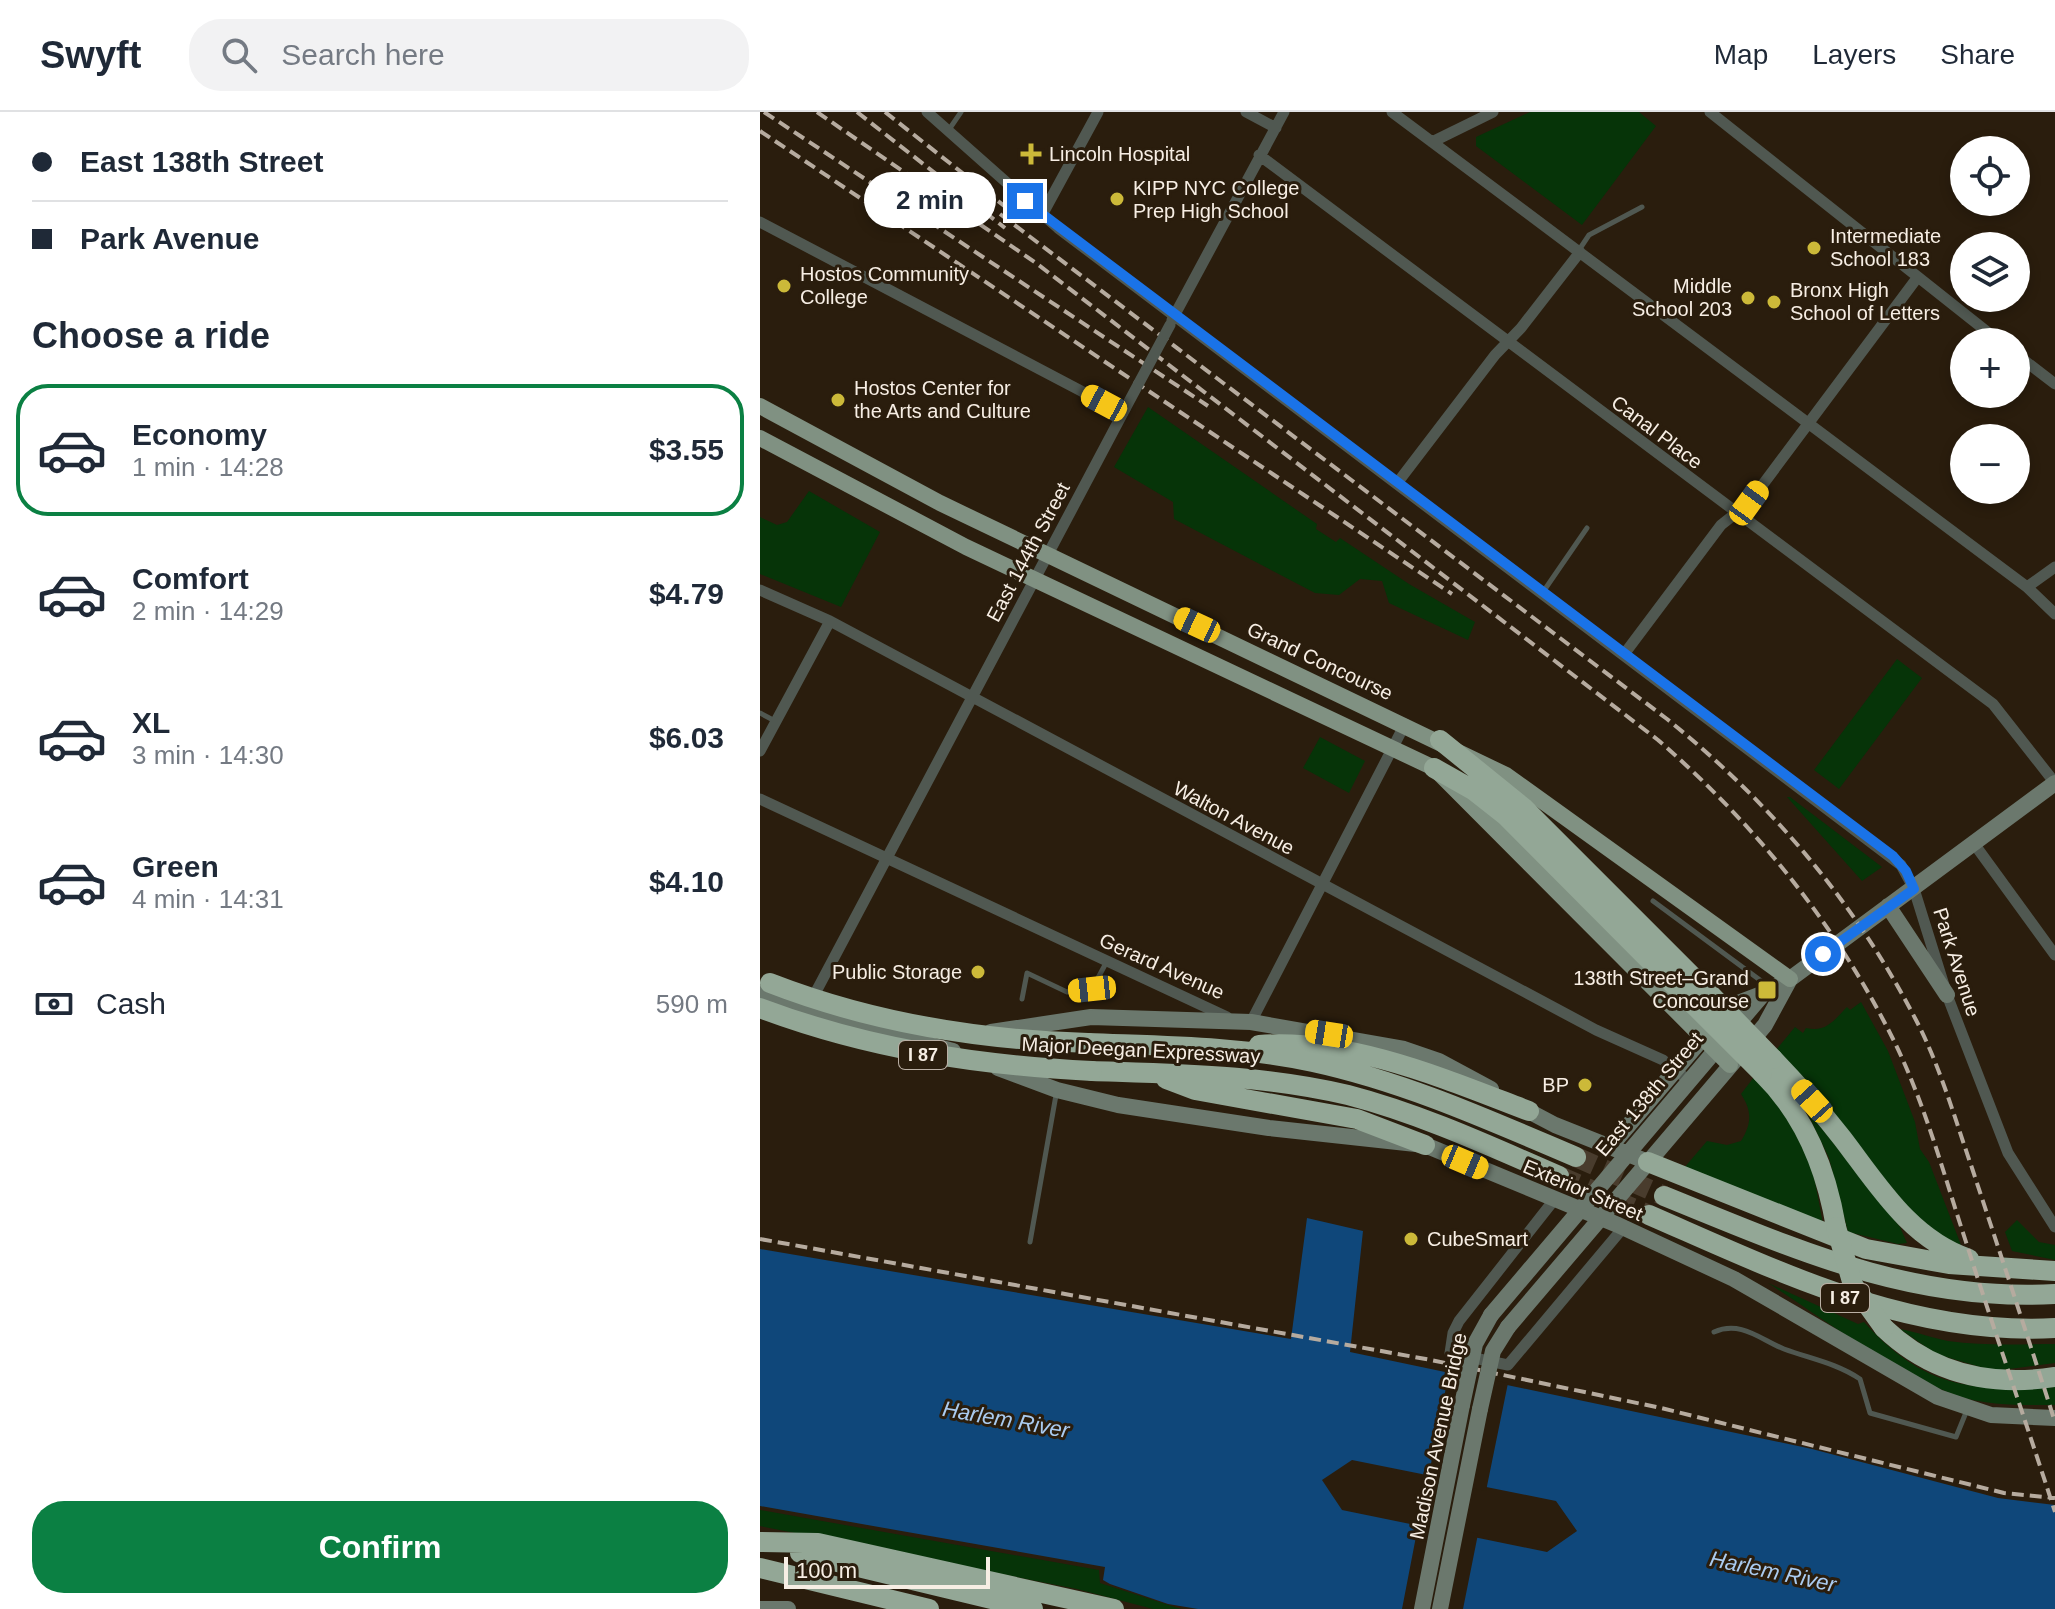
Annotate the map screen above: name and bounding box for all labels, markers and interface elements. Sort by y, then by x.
search box [189,19,749,91]
icon: search [217,33,261,77]
text: Swyft [40,34,141,76]
text: Search here [281,38,445,71]
text: Map [1714,39,1768,70]
text: Layers [1812,39,1896,70]
text: Share [1940,39,2015,70]
map controls [1950,136,2030,504]
button: locate [1950,136,2030,216]
marker: Lincoln Hospital [1020,143,1042,165]
place label: Lincoln Hospital [1049,143,1190,165]
text: East 138th Street [80,145,323,178]
callout: 2 min [865,173,997,229]
place label: KIPP NYC College Prep High School [1133,177,1299,222]
route end [1007,183,1043,219]
text: 2 min [896,185,964,215]
marker: KIPP NYC College Prep High School [1108,190,1126,208]
text: Park Avenue [80,222,260,255]
place label: Intermediate School 183 [1830,225,1941,270]
button: layers [1950,232,2030,312]
marker: Intermediate School 183 [1805,239,1823,257]
place label: Hostos Community College [800,263,969,308]
place label: Middle School 203 [1632,275,1732,320]
marker: Hostos Community College [775,277,793,295]
place label: Bronx High School of Letters [1790,279,1940,324]
marker: Middle School 203 [1739,289,1757,307]
marker: Bronx High School of Letters [1765,293,1783,311]
text: Choose a ride [32,315,270,356]
button: + [1950,328,2030,408]
place label: Hostos Center for the Arts and Culture [854,377,1031,422]
car [1077,381,1131,425]
marker: Hostos Center for the Arts and Culture [829,391,847,409]
street label: Canal Place [1607,391,1707,473]
icon: car [36,414,108,486]
text: Economy [132,418,267,451]
button: − [1950,424,2030,504]
text: $3.55 [649,433,724,466]
text: 1 min · 14:28 [132,452,284,482]
car [1725,477,1773,529]
street label: East 144th Street [982,478,1074,625]
icon: car [36,558,108,630]
text: Comfort [132,562,249,595]
text: $4.79 [649,577,724,610]
text: 2 min · 14:29 [132,596,284,626]
car [1170,604,1224,646]
street label: Grand Concourse [1244,618,1396,704]
icon: car [36,702,108,774]
text: XL [132,706,170,739]
text: $6.03 [649,721,724,754]
text: 3 min · 14:30 [132,740,284,770]
street label: Walton Avenue [1170,777,1298,859]
icon: car [36,846,108,918]
text: Green [132,850,219,883]
text: $4.10 [649,865,724,898]
text: 4 min · 14:31 [132,884,284,914]
street label: Park Avenue [1929,905,1985,1019]
street label: Gerard Avenue [1096,929,1228,1003]
route start [1805,936,1841,972]
place label: Public Storage [832,961,962,983]
marker: Public Storage [969,963,987,981]
place label: 138th Street–Grand Concourse [1573,967,1749,1012]
car [1067,975,1117,1003]
marker: 138th Street–Grand Concourse [1756,979,1778,1001]
icon: cash [32,982,76,1026]
text: Cash [96,987,166,1020]
text: 590 m [656,989,728,1019]
car [1303,1018,1355,1050]
street label: East 138th Street [1591,1027,1707,1160]
street label: Major Deegan Expressway [1021,1033,1261,1067]
road number: I 87 [899,1041,947,1069]
place label: BP [1542,1074,1569,1096]
car [1787,1075,1837,1127]
marker: BP [1576,1076,1594,1094]
car [1438,1142,1492,1182]
street label: Exterior Street [1520,1155,1647,1225]
place label: CubeSmart [1427,1228,1529,1250]
marker: CubeSmart [1402,1230,1420,1248]
road number: I 87 [1821,1284,1869,1312]
street label: Madison Avenue Bridge [1405,1331,1471,1541]
water label: Harlem River [941,1396,1073,1443]
button: Confirm [32,1501,728,1593]
water label: Harlem River [1708,1546,1840,1597]
scale bar [784,1553,990,1589]
text: 100 m [796,1558,857,1583]

